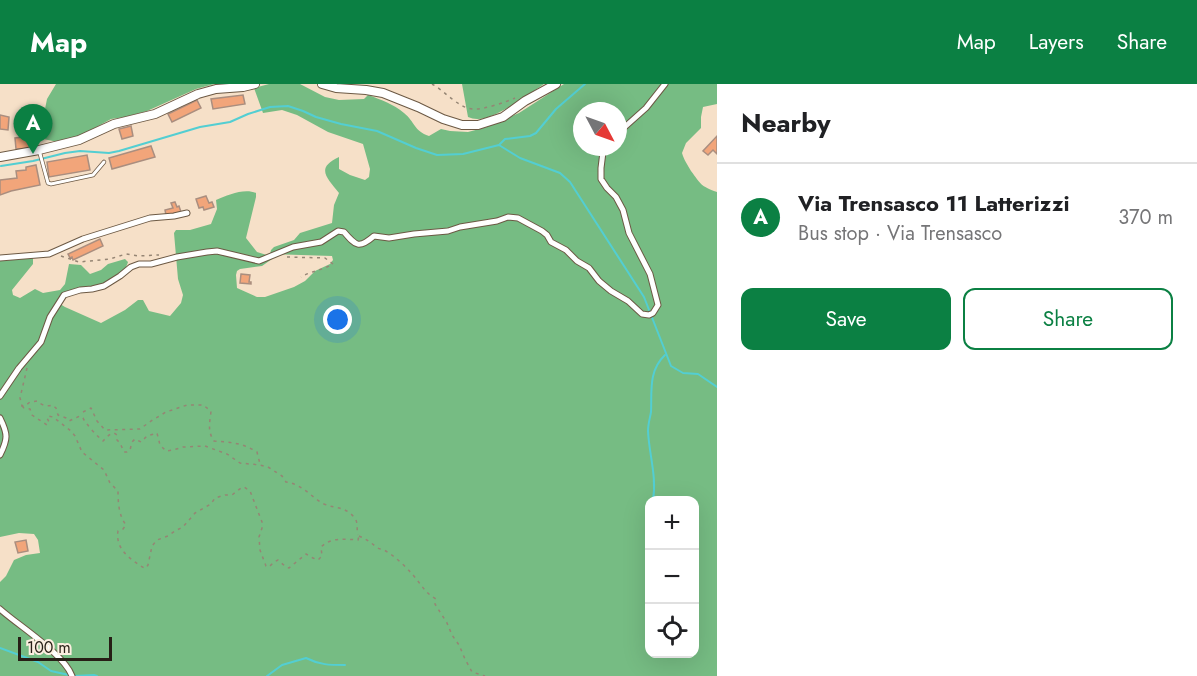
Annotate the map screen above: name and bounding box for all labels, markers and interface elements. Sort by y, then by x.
text: Map [30,22,87,63]
text: Map [957,27,996,57]
text: Layers [1029,27,1084,57]
text: Share [1117,27,1167,57]
north arrow [573,102,627,156]
pin: A [14,104,52,154]
text: Nearby [741,104,830,142]
text: Via Trensasco 11 Latterizzi [798,187,1070,219]
text: A [753,203,768,232]
text: 370 m [1118,203,1173,232]
text: Bus stop · Via Trensasco [798,219,1002,248]
button: Save [741,288,951,350]
button: Share [963,288,1173,350]
your location [323,305,352,334]
map controls [645,496,699,658]
button: + [645,496,699,550]
button: − [645,550,699,604]
button: locate [645,604,699,658]
scale bar [18,634,112,662]
text: 100 m [27,636,71,659]

